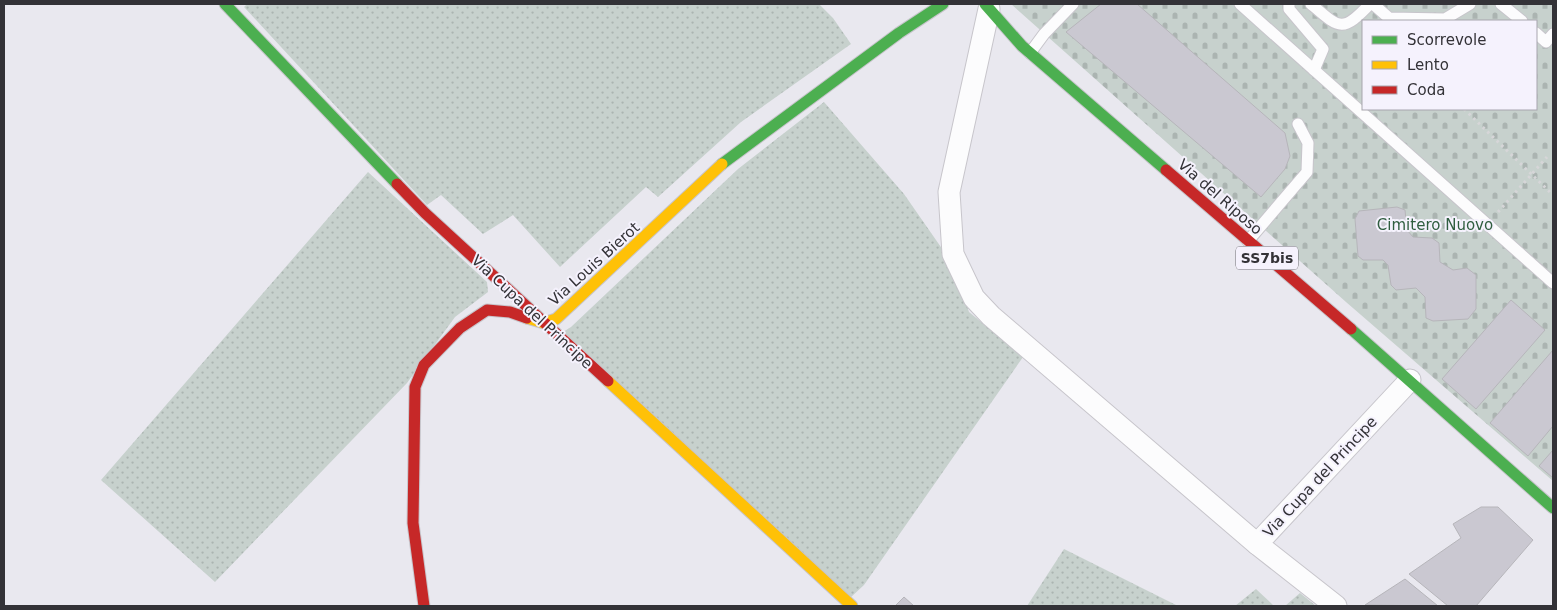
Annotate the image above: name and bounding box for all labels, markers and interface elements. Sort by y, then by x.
legend [1362,20,1537,110]
text: Scorrevole [1407,31,1486,49]
text: Lento [1407,56,1449,74]
text: Coda [1407,81,1445,99]
street label: Via del Riposo [1174,155,1266,239]
park label: Cimitero Nuovo [1377,216,1493,234]
street label: Via Louis Bierot [545,218,643,310]
road number: SS7bis [1236,247,1298,270]
street label: Via Cupa del Principe [468,251,596,373]
street label: Via Cupa del Principe [1259,413,1381,541]

